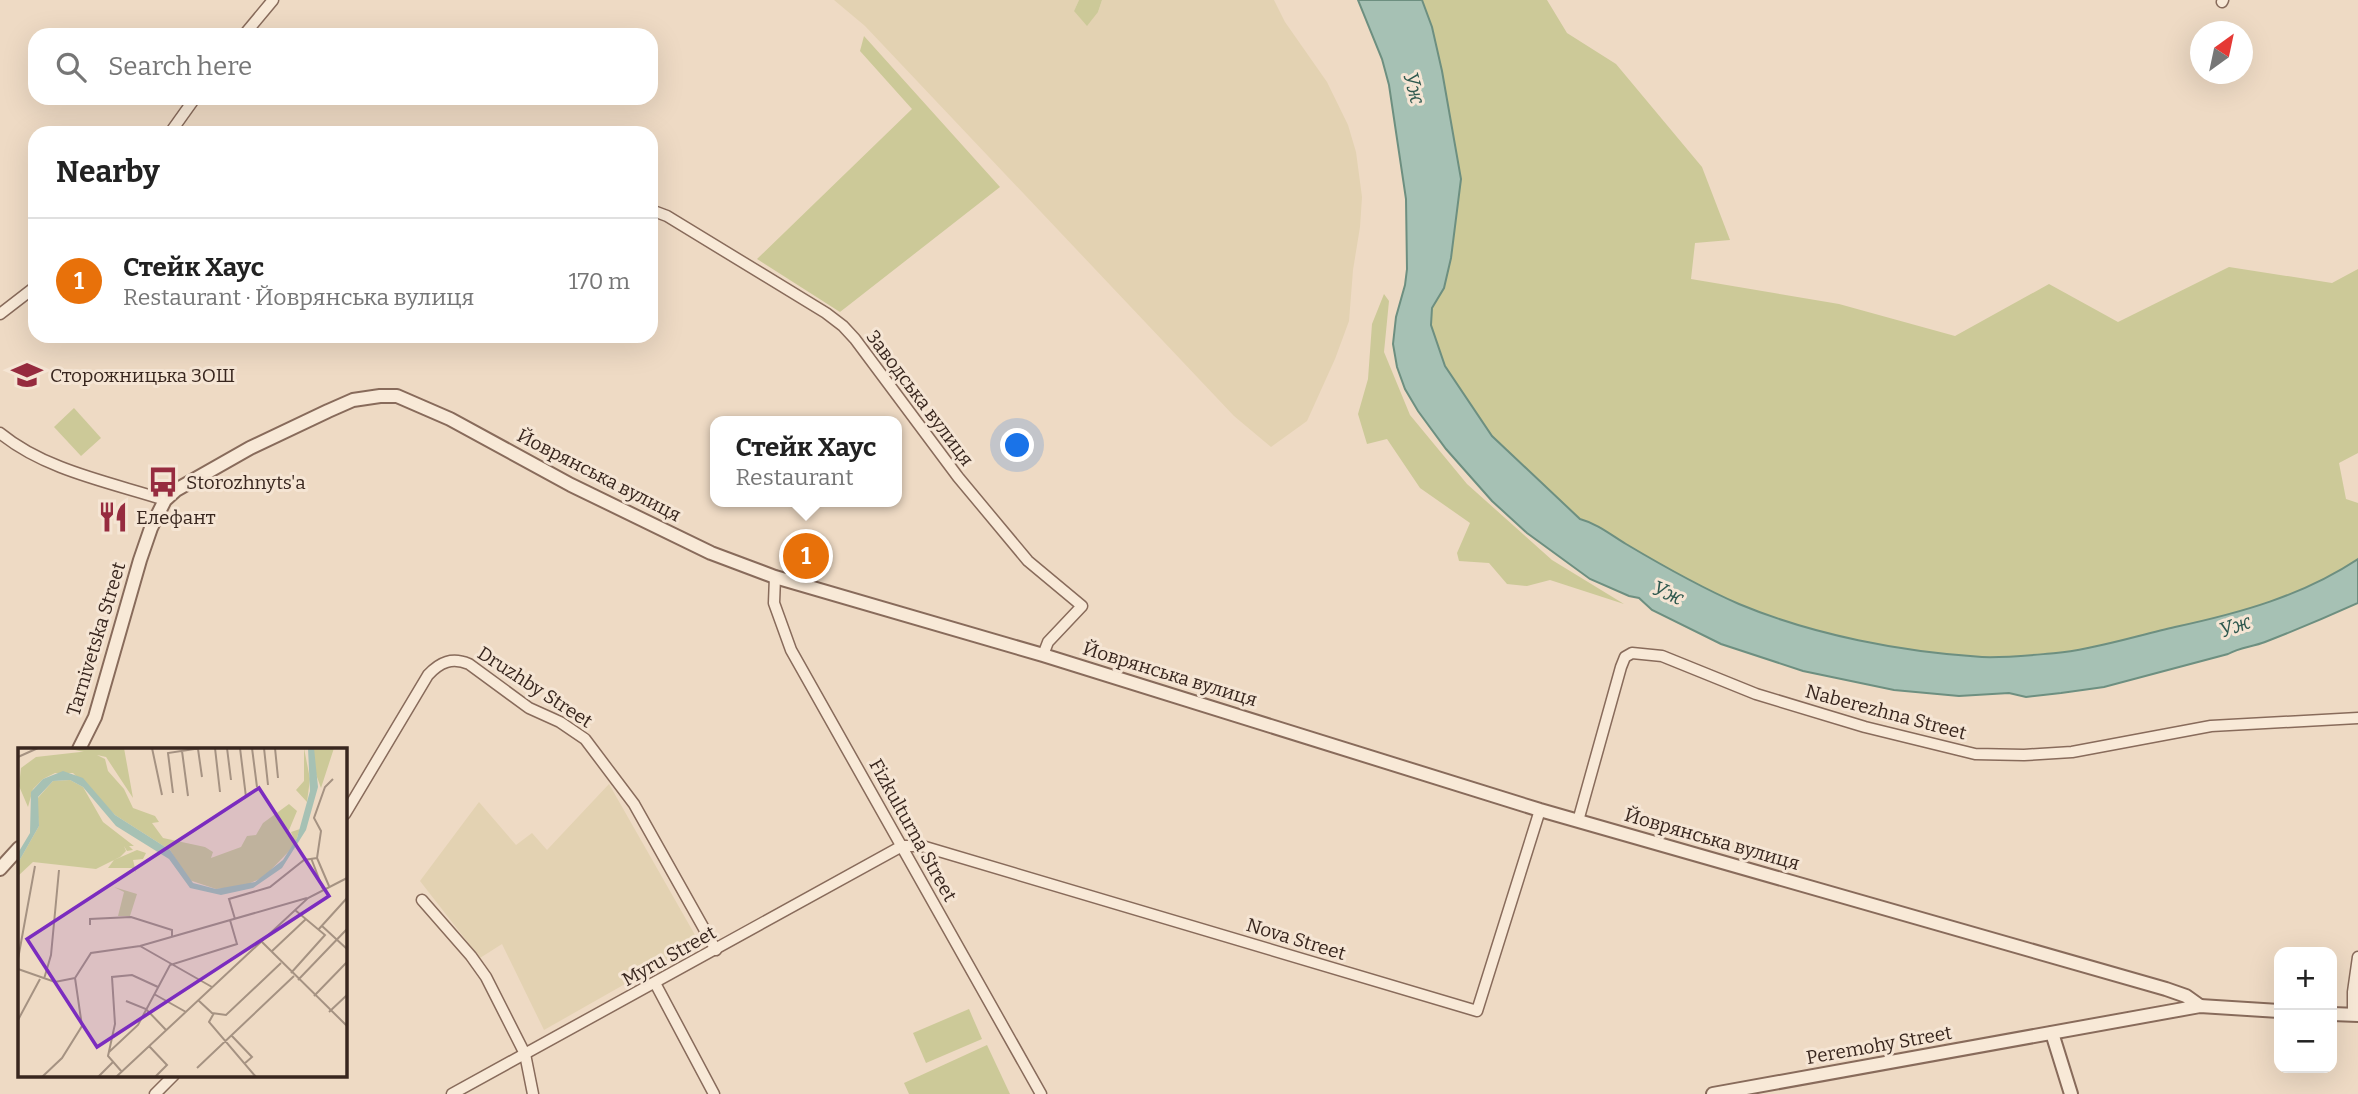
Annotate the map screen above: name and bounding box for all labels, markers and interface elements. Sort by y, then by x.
north arrow [2190,21,2253,84]
search box [28,28,658,105]
icon: search [52,48,90,86]
text: Search here [108,51,252,82]
water label: Уж [1397,69,1431,107]
text: Nearby [56,154,160,190]
text: Стейк Хаус [123,252,264,283]
text: 1 [74,267,84,295]
text: 170 m [568,267,630,295]
text: Restaurant · Йоврянська вулиця [123,283,474,311]
street label: Заводська вулиця [861,326,979,470]
school or university icon: Сторожницька ЗОШ [10,358,44,392]
place label: Сторожницька ЗОШ [50,364,235,387]
popup [710,416,902,507]
street label: Йоврянська вулиця [513,424,685,526]
your location [1000,428,1034,462]
text: Стейк Хаус [735,432,877,463]
text: Restaurant [735,463,854,491]
bus stop icon: Storozhnyts'a [146,465,180,499]
place label: Storozhnyts'a [186,471,306,494]
restaurant icon: Елефант [96,500,130,534]
place label: Елефант [136,506,216,529]
pin: 1 [783,530,829,582]
street label: Tarnivetska Street [62,559,130,719]
water label: Уж [1648,575,1688,611]
water label: Уж [2216,609,2254,643]
street label: Йоврянська вулиця [1080,637,1260,711]
street label: Druzhby Street [473,641,597,733]
street label: Naberezhna Street [1803,679,1969,745]
inset map [18,748,346,1076]
street label: Fizkulturna Street [864,755,962,905]
street label: Йоврянська вулиця [1622,803,1802,875]
street label: Nova Street [1244,913,1349,965]
street label: Myru Street [618,921,720,991]
map controls [2274,947,2337,1073]
button: + [2274,947,2337,1010]
button: − [2274,1010,2337,1073]
street label: Peremohy Street [1804,1021,1954,1069]

